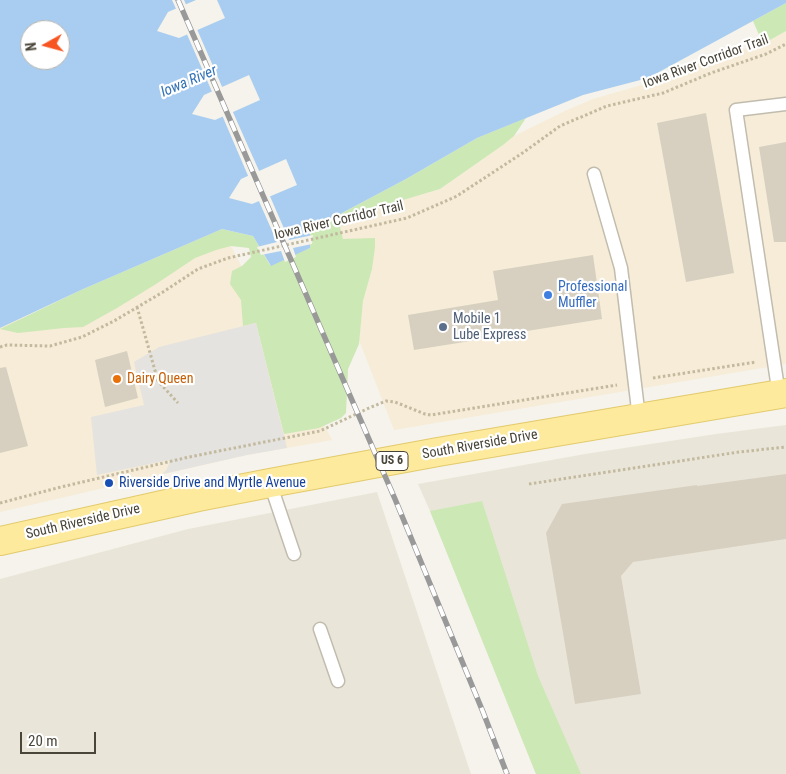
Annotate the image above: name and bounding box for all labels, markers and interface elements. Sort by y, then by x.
north arrow [20,20,70,70]
street label: Iowa River Corridor Trail [641,32,771,92]
text: N [23,41,40,52]
water label: Iowa River [158,62,220,102]
street label: Iowa River Corridor Trail [273,198,405,244]
place label: Professional Muffler [558,279,627,312]
marker: Professional Muffler [542,289,554,301]
place label: Mobile 1 Lube Express [453,311,526,344]
marker: Mobile 1 Lube Express [437,321,449,333]
place label: Dairy Queen [127,371,193,387]
marker: Dairy Queen [111,373,123,385]
street label: South Riverside Drive [421,427,539,463]
road number: US 6 [376,452,408,471]
place label: Riverside Drive and Myrtle Avenue [119,475,306,491]
marker: Riverside Drive and Myrtle Avenue [103,477,115,489]
street label: South Riverside Drive [24,501,142,543]
scale bar [22,722,99,754]
text: 20 m [28,732,58,750]

